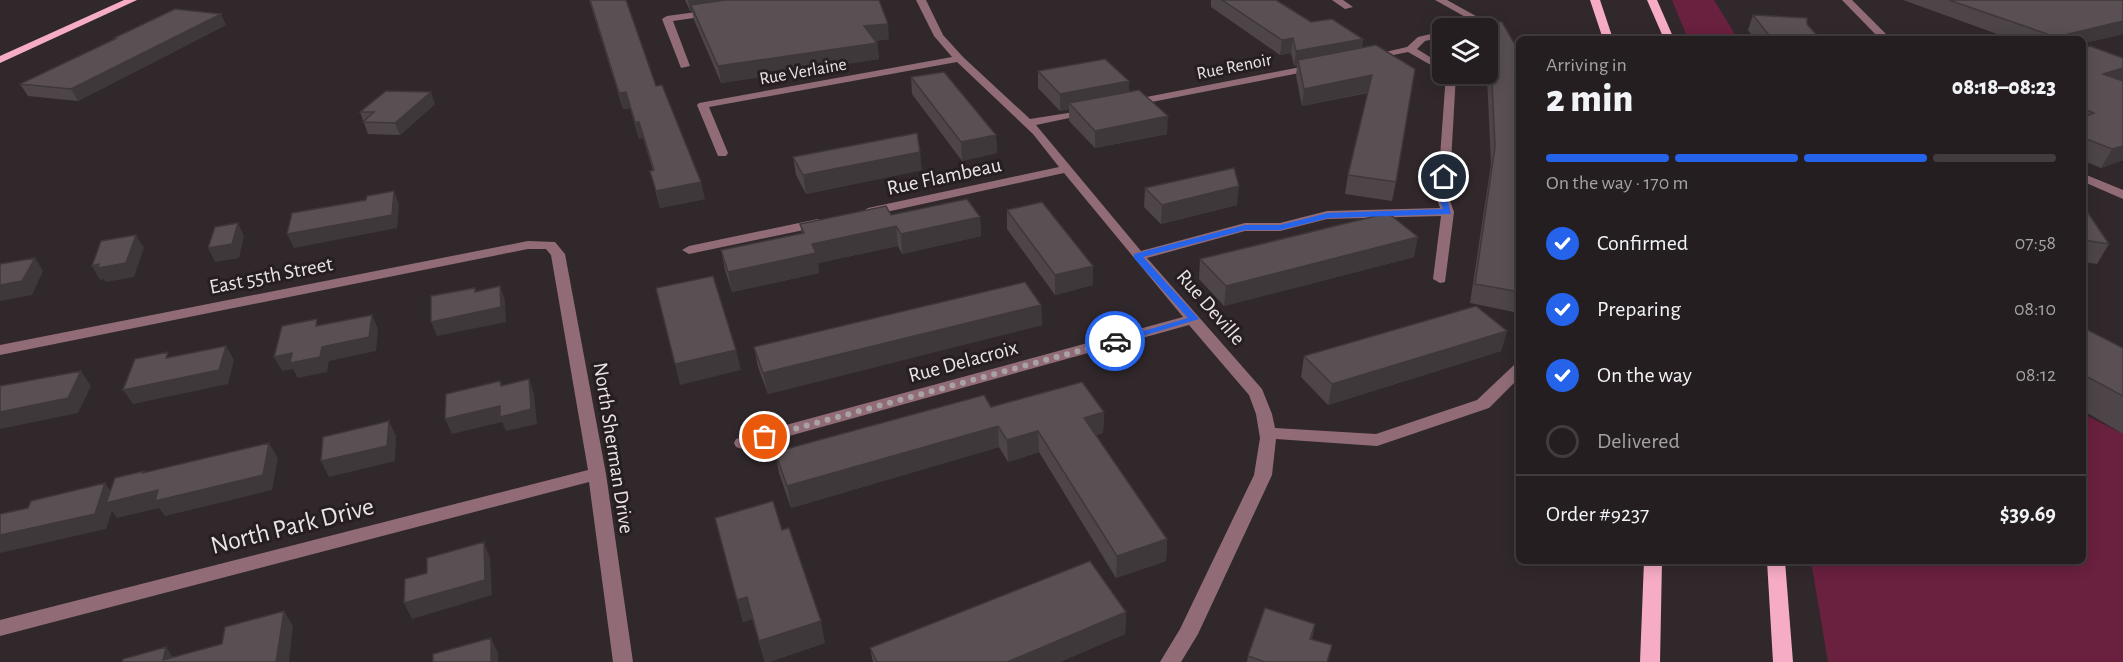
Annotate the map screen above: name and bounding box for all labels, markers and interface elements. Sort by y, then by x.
map controls [1432,18,1498,84]
button: layers [1432,18,1498,84]
street label: Rue Renoir [1195,51,1273,83]
street label: Rue Verlaine [758,55,848,89]
text: Arriving in [1546,55,1627,75]
text: 08:18–08:23 [1952,76,2056,98]
text: 2 min [1546,80,1633,119]
pin [1418,151,1469,202]
street label: Rue Flambeau [885,154,1004,199]
icon: home [1427,160,1460,193]
text: On the way · 170 m [1546,173,1689,193]
icon: check [1546,227,1579,260]
text: Confirmed [1597,232,1688,254]
text: 07:58 [2015,233,2056,253]
street label: East 55th Street [208,253,335,298]
street label: Rue Deville [1172,266,1249,349]
icon: check [1546,293,1579,326]
text: Preparing [1597,298,1681,320]
text: 08:10 [2014,299,2056,319]
courier [1085,311,1145,371]
icon: car [1099,325,1132,358]
street label: Rue Delacroix [906,337,1020,386]
icon: check [1546,359,1579,392]
street label: North Sherman Drive [590,361,637,535]
text: On the way [1597,364,1692,386]
text: 08:12 [2015,365,2056,385]
pin [739,411,790,462]
icon: bag [748,420,781,453]
text: Delivered [1597,430,1680,452]
street label: North Park Drive [208,493,377,559]
text: Order #9237 [1546,503,1649,525]
text: $39.69 [2000,503,2056,525]

